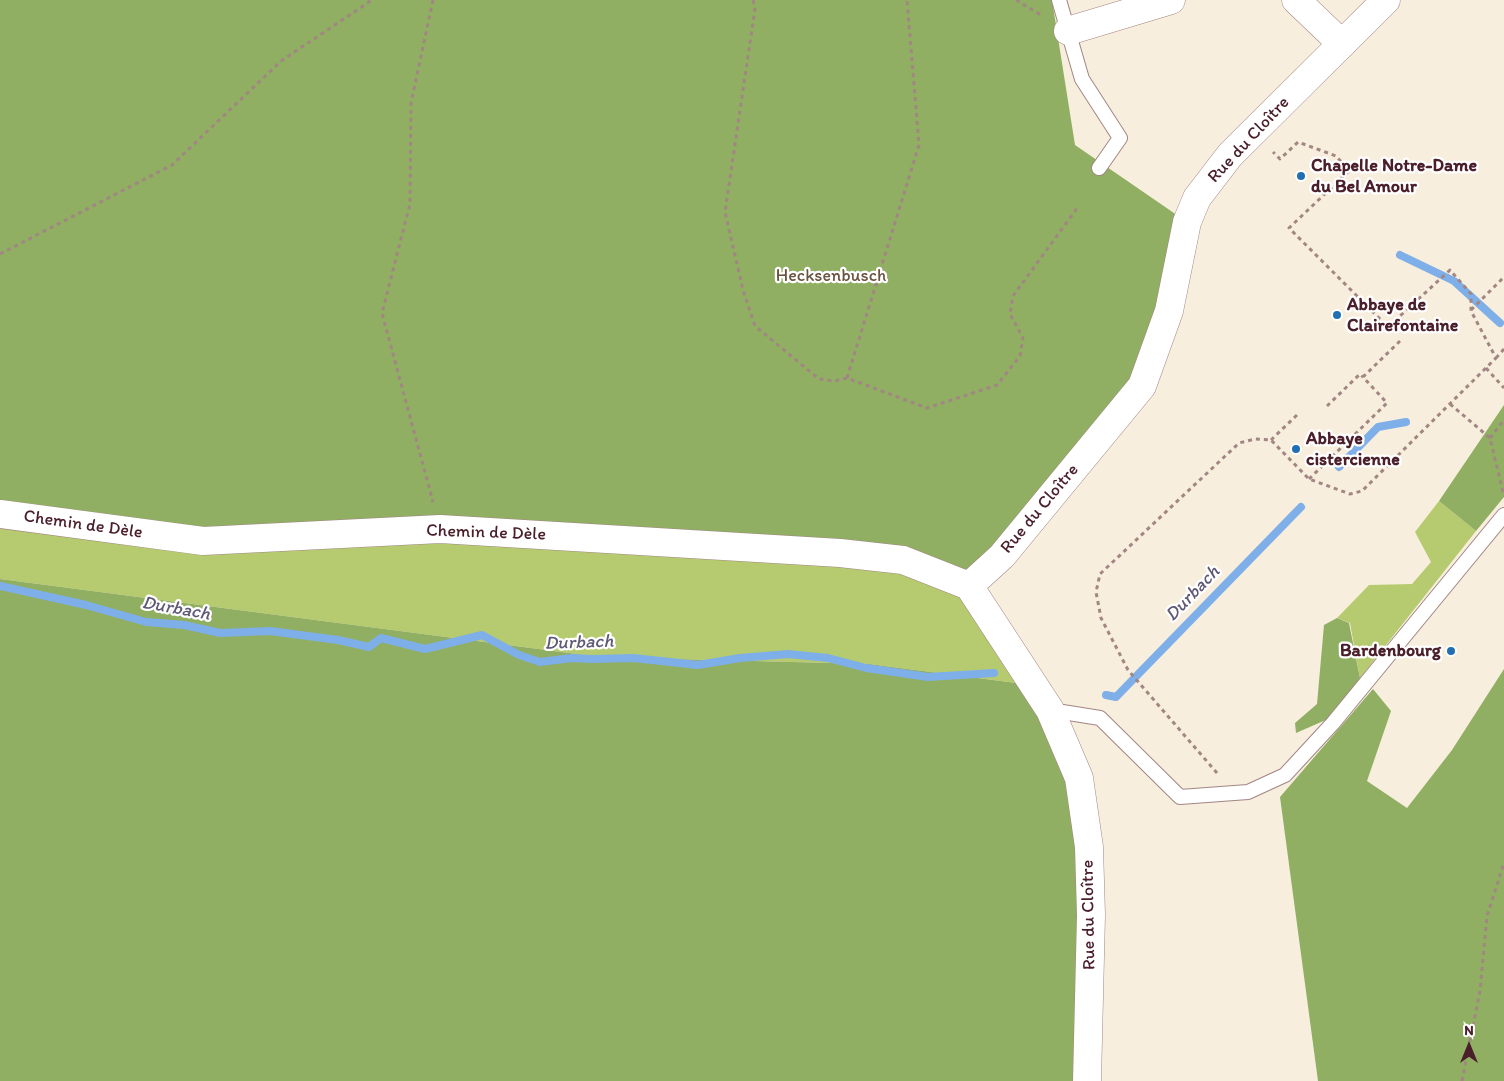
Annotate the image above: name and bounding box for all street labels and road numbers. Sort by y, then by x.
street label: Rue du Cloître [1203,92,1295,188]
street label: Rue du Cloître [996,460,1084,558]
street label: Chemin de Dèle [22,506,144,544]
street label: Chemin de Dèle [426,520,546,546]
street label: Rue du Cloître [1077,860,1101,970]

